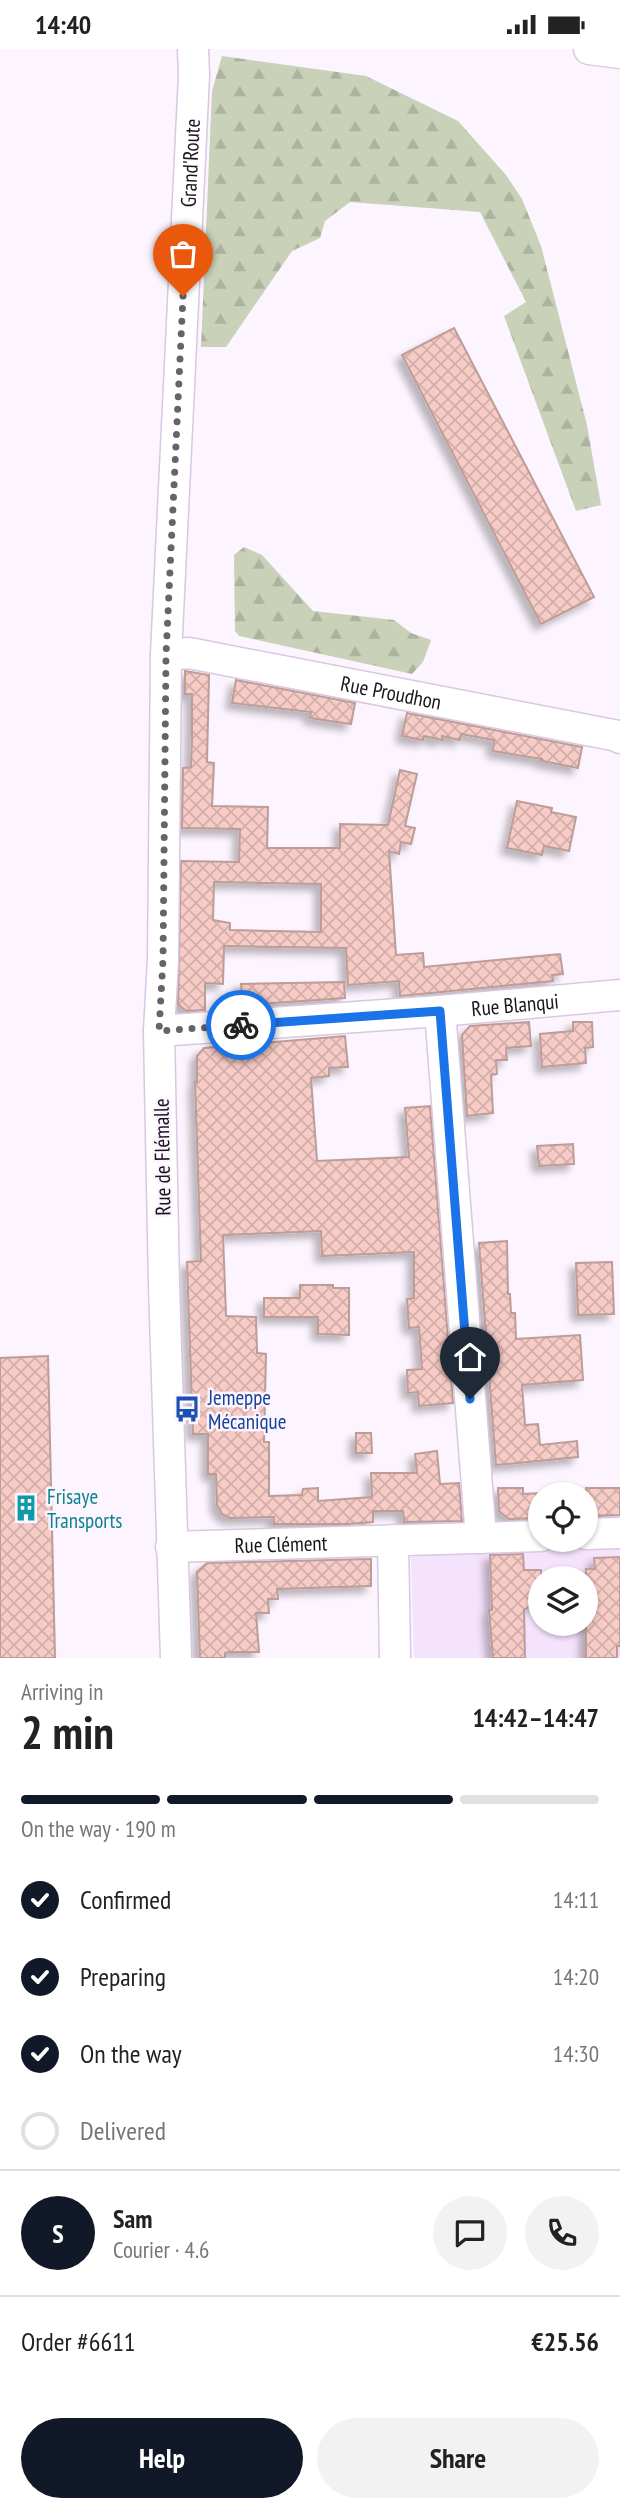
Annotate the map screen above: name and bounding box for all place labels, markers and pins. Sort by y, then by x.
pin [153,224,213,296]
pin [440,1327,500,1399]
place label: Jemeppe Mécanique [207,1384,286,1435]
bus stop icon: Jemeppe Mécanique [172,1394,202,1424]
place label: Frisaye Transports [47,1483,122,1534]
building icon: Frisaye Transports [11,1493,41,1523]

